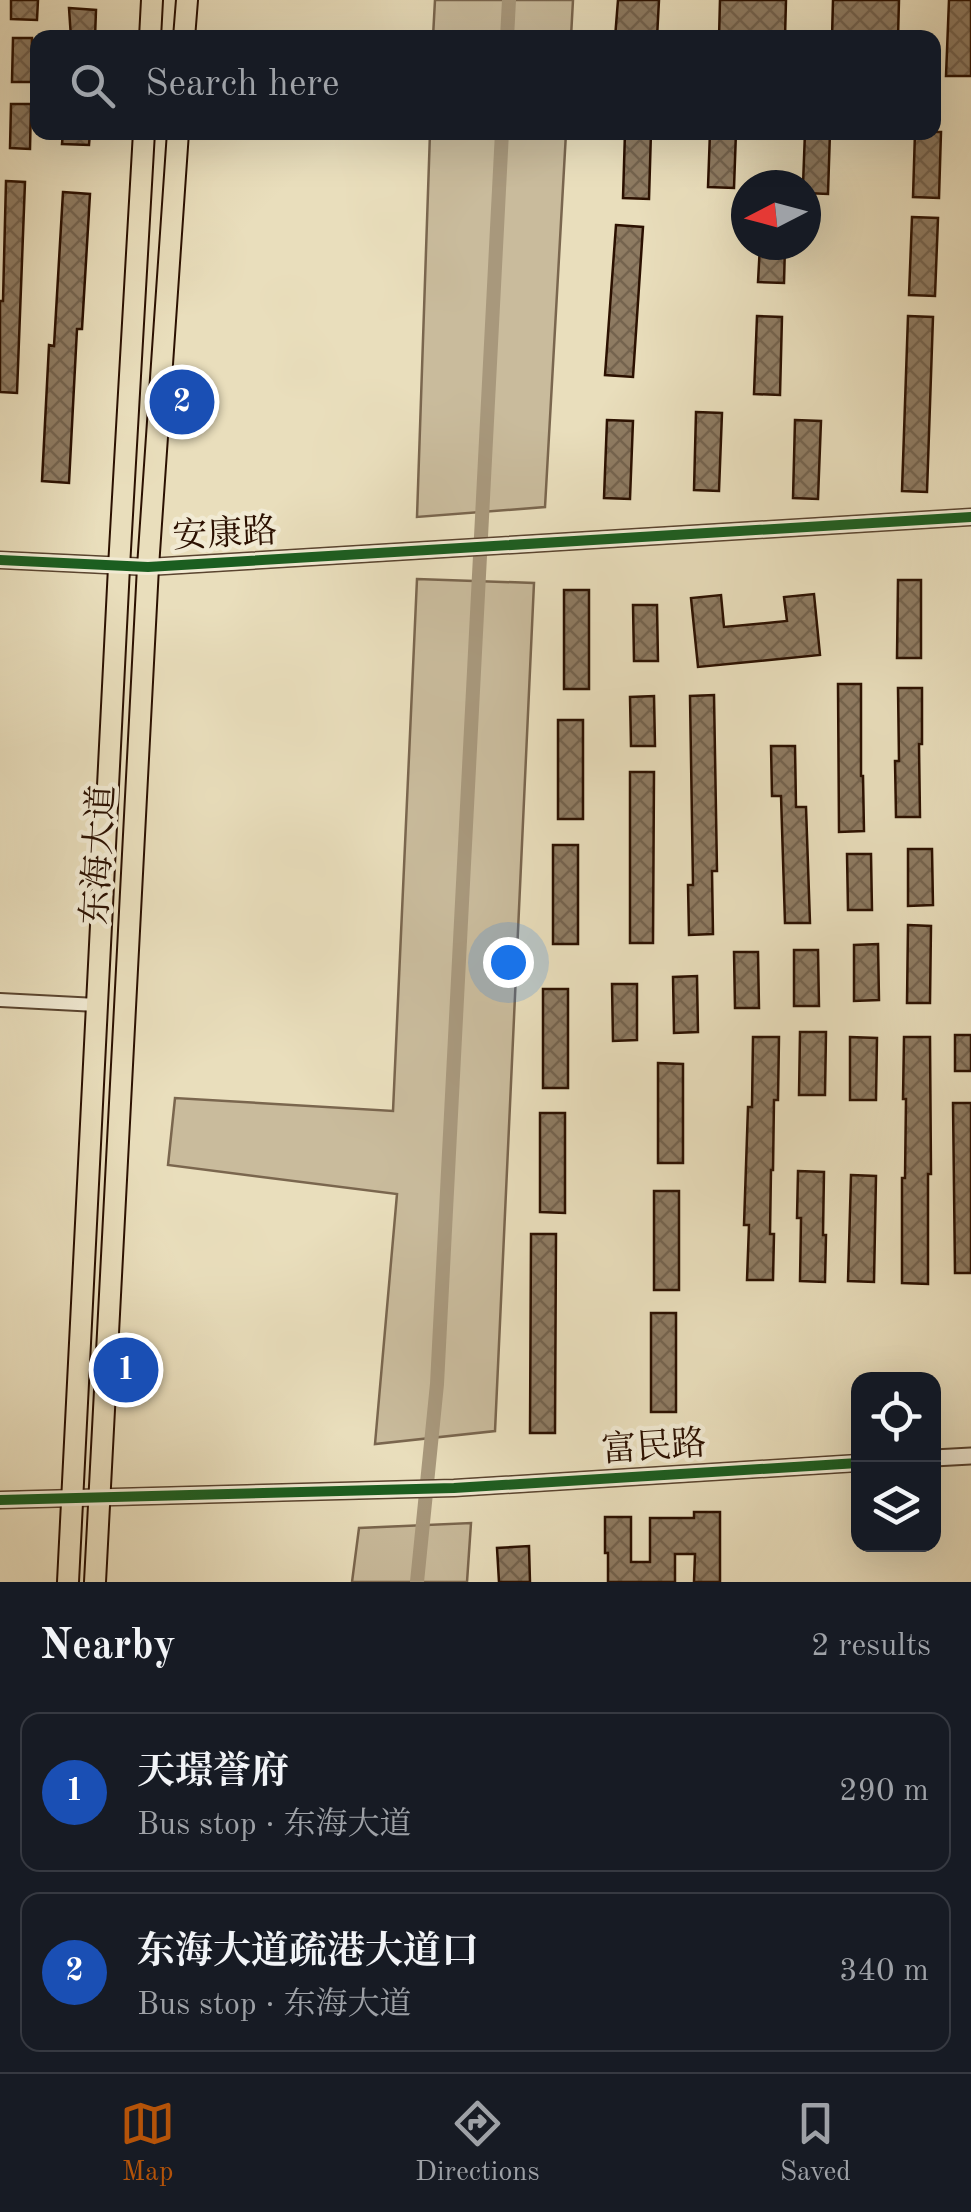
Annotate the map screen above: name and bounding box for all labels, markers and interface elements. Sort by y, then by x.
search box [30,30,941,140]
icon: search [65,58,120,113]
text: Search here [145,66,340,104]
north arrow [731,170,821,260]
pin: 2 [150,364,214,440]
street label: 安康路 [171,512,278,555]
street label: 东海大道 [76,784,121,926]
your location [483,937,534,988]
pin: 1 [94,1332,158,1408]
map controls [851,1372,941,1552]
button: locate [851,1372,941,1462]
street label: 富民路 [600,1424,708,1469]
button: layers [851,1462,941,1552]
text: Nearby [40,1626,176,1668]
text: 2 results [811,1631,931,1663]
text: 天璟誉府 [137,1754,289,1792]
text: 1 [65,1776,84,1808]
text: 290 m [839,1776,929,1808]
text: Bus stop · 东海大道 [137,1810,411,1842]
text: 东海大道疏港大道口 [137,1934,479,1972]
text: 2 [65,1956,84,1988]
text: 340 m [839,1956,929,1988]
text: Bus stop · 东海大道 [137,1990,411,2022]
tab: Map [120,2096,175,2191]
tab: Directions [415,2096,540,2191]
tab: Saved [780,2096,851,2191]

